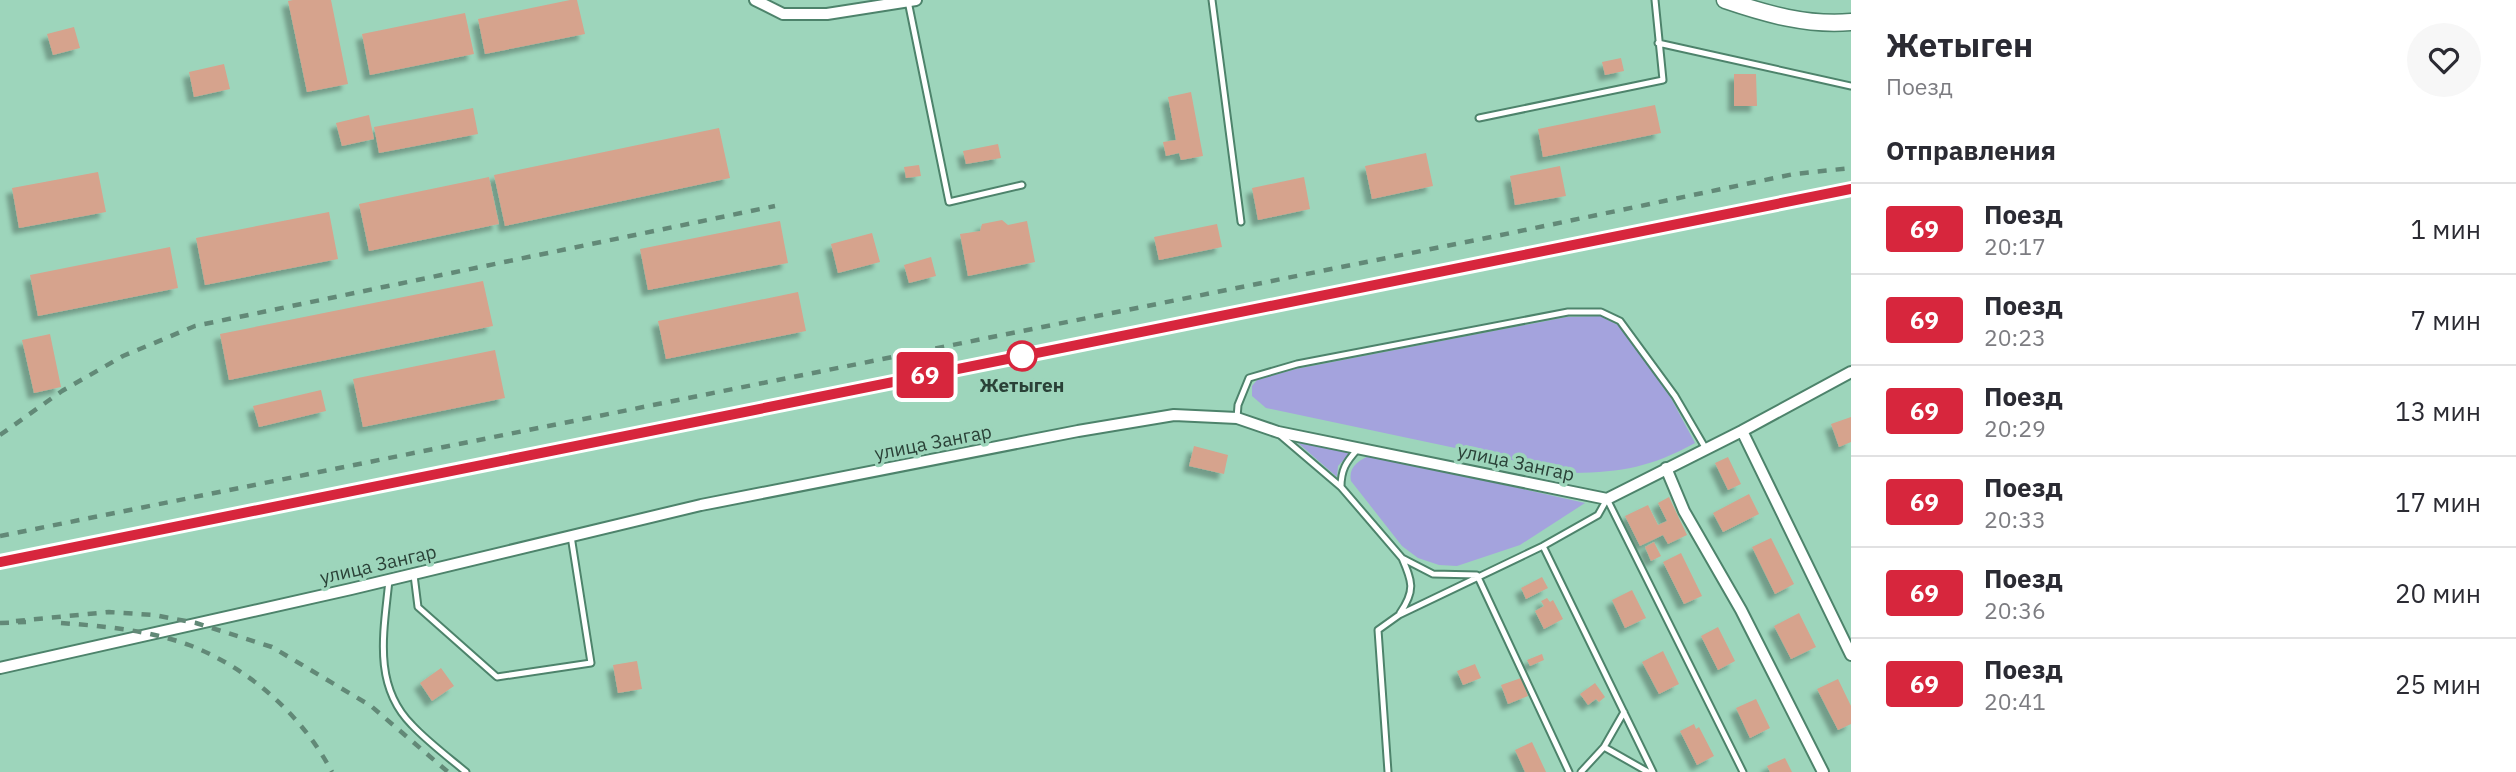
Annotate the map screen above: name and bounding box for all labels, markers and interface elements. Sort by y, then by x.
text: Жетыген [1886,23,2033,66]
button: heart [2407,23,2481,97]
text: Поезд [1886,71,1953,101]
text: Отправления [1886,133,2056,167]
text: Поезд [1984,197,2063,231]
text: 1 мин [2411,212,2481,246]
text: 69 [1910,213,1939,245]
text: 20:17 [1984,231,2046,261]
text: Поезд [1984,288,2063,322]
text: 7 мин [2411,303,2481,337]
text: 69 [1910,304,1939,336]
text: 20:23 [1984,322,2046,352]
marker: Жетыген [1007,341,1037,371]
line badge: 69 [894,352,956,398]
text: 69 [911,359,939,391]
place label: Жетыген [980,373,1064,397]
text: Поезд [1984,379,2063,413]
text: 13 мин [2395,394,2481,428]
text: 69 [1910,395,1939,427]
text: 20:29 [1984,413,2046,443]
street label: улица Зангар [872,419,994,465]
street label: улица Зангар [1455,438,1577,486]
text: Поезд [1984,470,2063,504]
text: 17 мин [2395,485,2481,519]
text: 69 [1910,486,1939,518]
text: 20:33 [1984,504,2046,534]
street label: улица Зангар [317,539,439,589]
text: Поезд [1984,561,2063,595]
text: 20 мин [2395,576,2481,610]
text: 69 [1910,577,1939,609]
text: 20:36 [1984,595,2046,625]
text: Поезд [1984,652,2063,686]
text: 25 мин [2395,667,2481,701]
text: 69 [1910,668,1939,700]
text: 20:41 [1984,686,2046,716]

